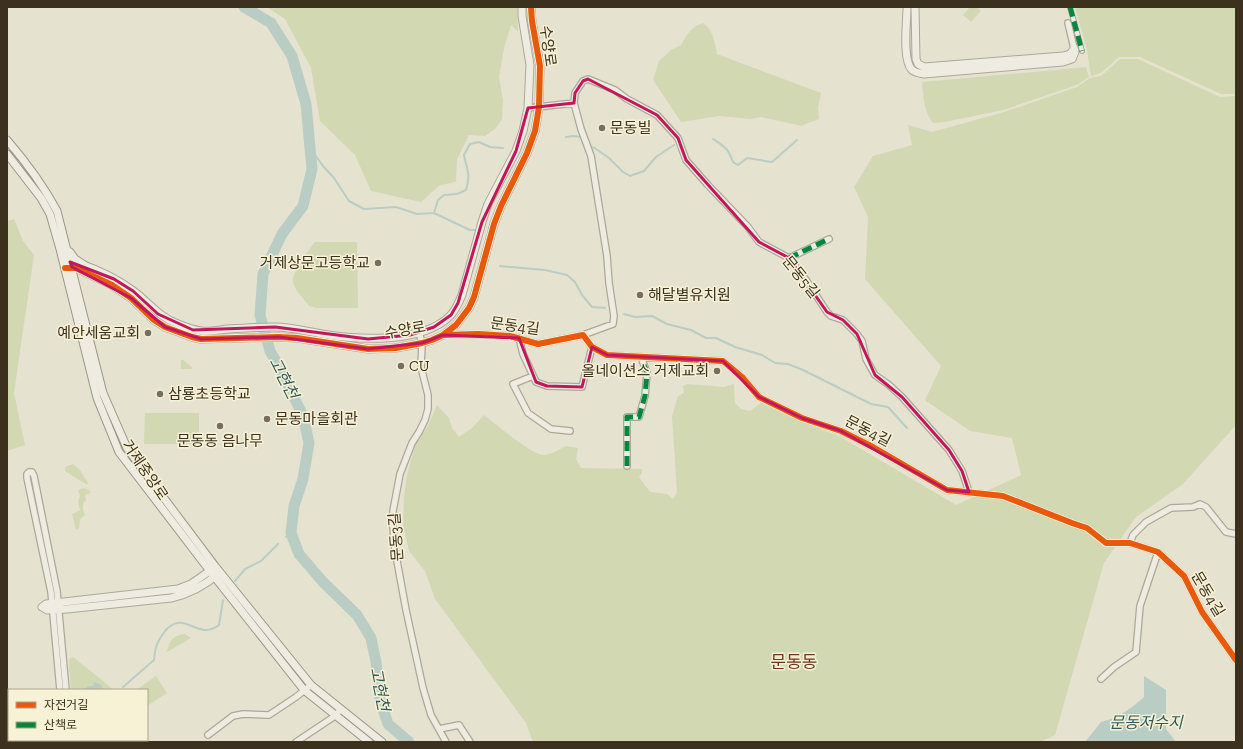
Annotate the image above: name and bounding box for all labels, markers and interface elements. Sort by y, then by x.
street label: 수양로 [536,24,560,68]
place label: 문동빌 [610,119,651,137]
marker: 문동빌 [597,123,607,133]
street label: 문동5길 [779,252,823,302]
place label: 거제상문고등학교 [260,254,370,272]
marker: 거제상문고등학교 [373,258,383,268]
place label: 해달별유치원 [648,286,731,304]
marker: 해달별유치원 [635,290,645,300]
street label: 문동4길 [489,314,541,338]
street label: 수양로 [383,318,427,342]
place label: 예안세움교회 [57,324,140,342]
marker: 예안세움교회 [143,328,153,338]
water label: 고현천 [266,354,304,404]
place label: CU [409,357,430,375]
marker: CU [396,361,406,371]
place label: 올네이션스 거제교회 [581,362,709,380]
marker: 올네이션스 거제교회 [712,366,722,376]
place label: 삼룡초등학교 [168,385,251,403]
marker: 삼룡초등학교 [155,389,165,399]
place label: 문동마을회관 [275,410,358,428]
street label: 문동4길 [842,412,894,450]
marker: 문동마을회관 [262,414,272,424]
marker: 문동동 음나무 [215,421,225,431]
place label: 문동동 음나무 [177,432,263,450]
street label: 거제중앙로 [118,436,172,504]
street label: 문동3길 [385,512,407,562]
street label: 문동4길 [1188,568,1228,620]
district label: 문동동 [771,652,817,672]
water label: 고현천 [366,666,394,715]
legend [8,689,148,741]
text: 자전거길 [44,698,88,712]
water label: 문동저수지 [1109,713,1184,732]
text: 산책로 [44,718,77,732]

